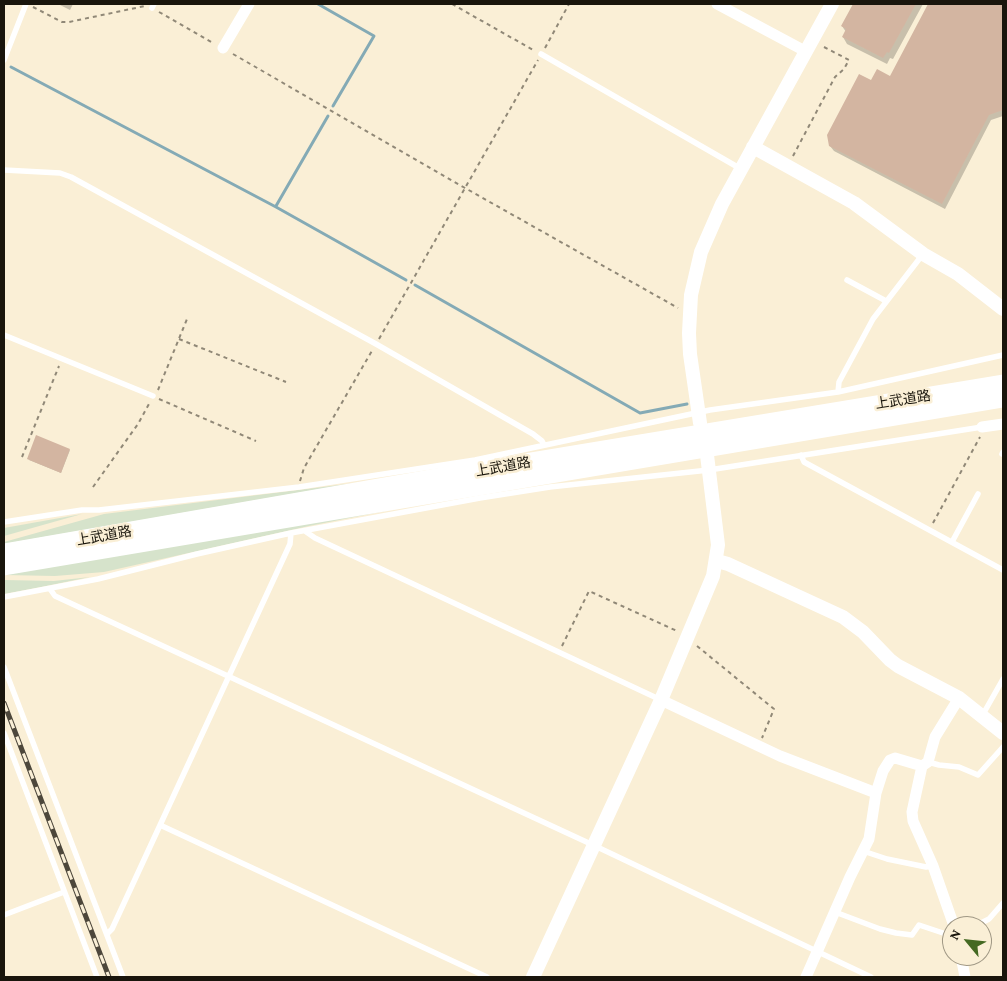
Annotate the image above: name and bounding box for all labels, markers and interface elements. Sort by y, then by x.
street label: 上武道路 [874,387,932,413]
street label: 上武道路 [474,454,532,480]
street label: 上武道路 [75,523,133,549]
north arrow [942,916,992,966]
text: N [945,926,964,942]

